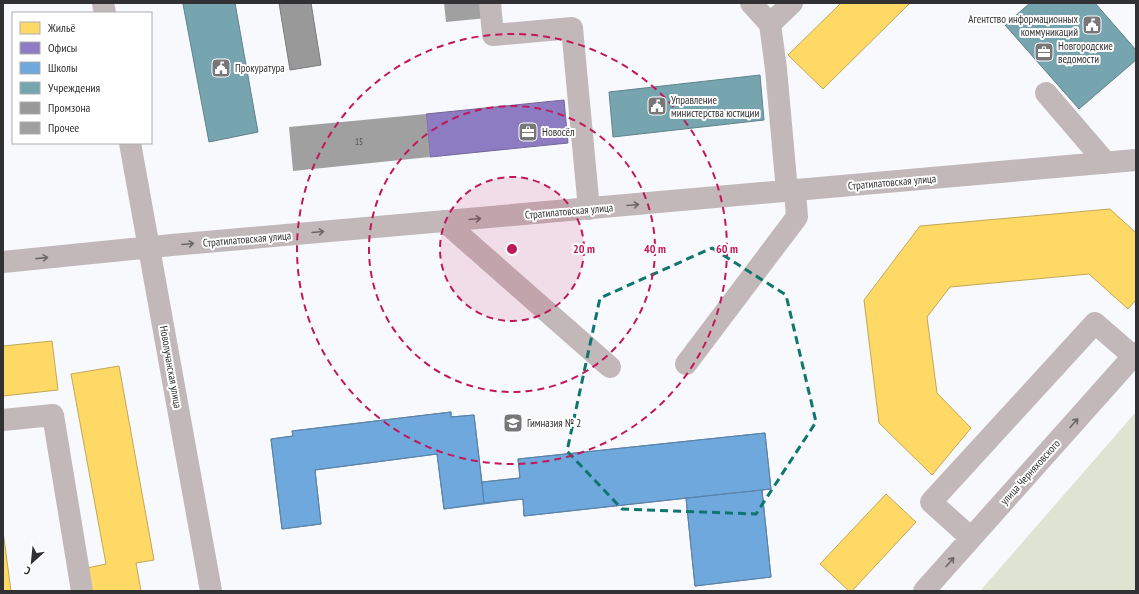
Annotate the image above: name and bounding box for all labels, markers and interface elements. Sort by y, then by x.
legend [12,12,152,144]
place label: Агентство информационных коммуникаций [968,12,1078,39]
public building icon: Агентство информационных коммуникаций [1081,14,1103,36]
text: Жильё [47,20,75,35]
place label: Новгородские ведомости [1058,39,1113,66]
text: Офисы [48,40,77,55]
office icon: Новгородские ведомости [1033,41,1055,63]
public building icon: Прокуратура [210,57,232,79]
text: Школы [48,60,77,75]
place label: Прокуратура [235,61,285,75]
text: Учреждения [48,80,101,95]
place label: Управление министерства юстиции [671,93,759,120]
public building icon: Управление министерства юстиции [646,95,668,117]
text: Промзона [48,100,91,115]
text: Прочее [48,120,79,135]
office icon: Новосёл [517,121,539,143]
place label: Новосёл [542,125,574,139]
house number: 15 [355,136,363,147]
street label: Стратилатовская улица [847,171,937,193]
street label: Стратилатовская улица [524,200,614,222]
one-way arrow [626,201,639,209]
one-way arrow [468,215,481,222]
street label: Стратилатовская улица [202,228,292,250]
one-way arrow [311,229,324,236]
one-way arrow [181,240,194,247]
text: 20 m [573,241,595,256]
text: 40 m [644,241,666,256]
text: 60 m [716,241,738,256]
centre of rings [505,242,519,256]
one-way arrow [35,254,48,262]
street label: Новолучанская улица [157,325,185,409]
school or university icon: Гимназия № 2 [502,412,524,434]
place label: Гимназия № 2 [527,416,581,430]
one-way arrow [1069,417,1078,428]
street label: улица Черняховского [997,436,1063,507]
north arrow [12,542,52,582]
one-way arrow [945,557,954,567]
text: С [22,564,33,578]

